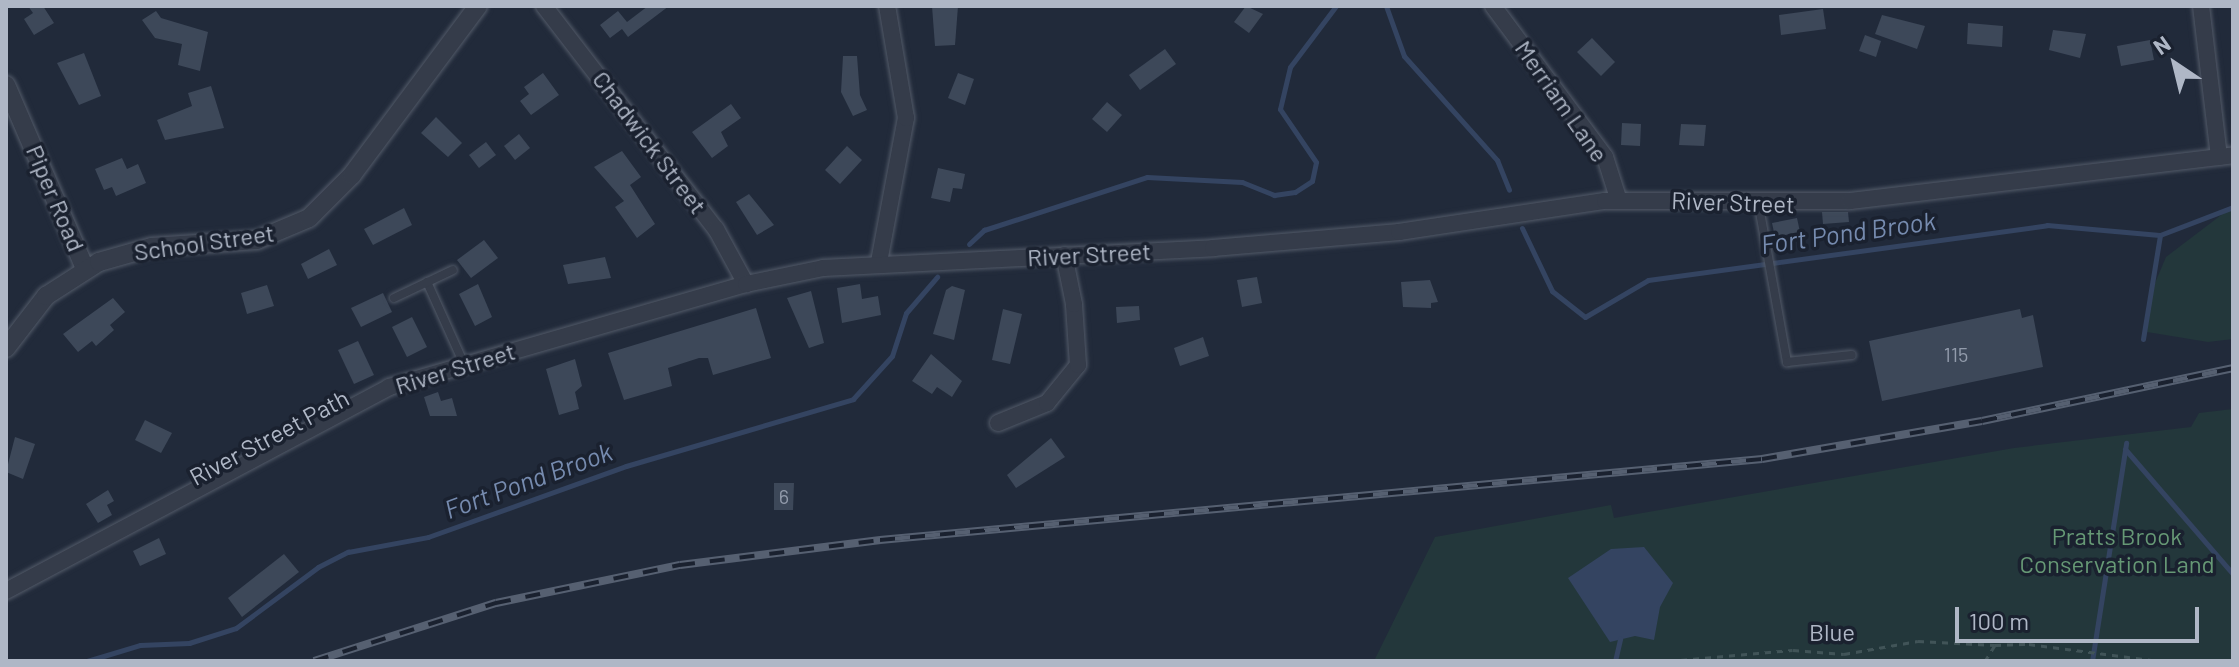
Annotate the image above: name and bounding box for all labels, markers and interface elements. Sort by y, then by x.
north arrow [2135,24,2215,104]
text: N [2148,29,2175,59]
street label: Merriam Lane [1510,35,1614,167]
street label: Chadwick Street [587,65,713,219]
street label: Piper Road [21,140,91,256]
street label: River Street [1671,185,1795,219]
water label: Fort Pond Brook [1759,204,1937,260]
street label: School Street [132,218,276,266]
street label: River Street [1027,236,1151,272]
street label: River Street [392,336,518,400]
house number: 115 [1944,342,1968,366]
street label: River Street Path [184,383,354,491]
water label: Fort Pond Brook [440,435,616,525]
house number: 6 [779,484,789,508]
park label: Pratts Brook Conservation Land [2019,522,2215,578]
scale bar [1959,591,2203,641]
text: 100 m [1969,606,2029,635]
street label: Blue [1809,618,1855,646]

